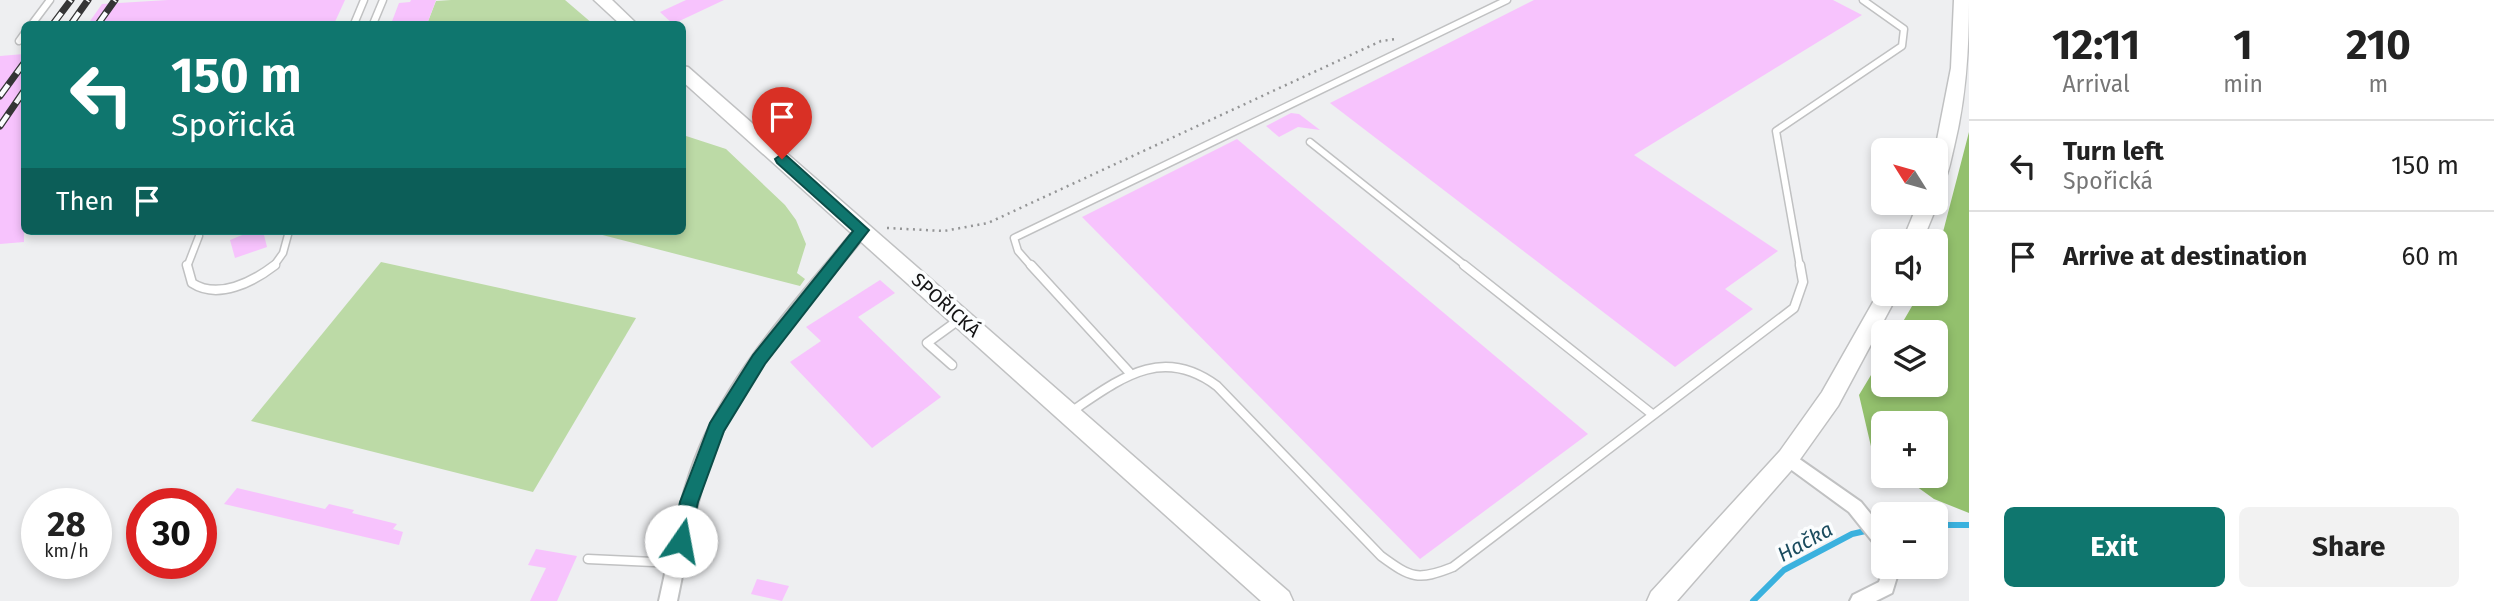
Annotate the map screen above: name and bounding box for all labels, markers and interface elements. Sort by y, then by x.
text: 12:11 [2052,20,2140,70]
text: 1 [2233,20,2253,70]
text: 210 [2346,20,2411,70]
text: 150 m [171,46,302,105]
icon: left [56,49,147,140]
text: Arrival [2062,70,2130,98]
text: min [2223,70,2263,98]
text: m [2369,70,2388,98]
pin [752,87,812,159]
icon: arrive [763,98,801,136]
text: Spořická [171,106,296,144]
text: Turn left [2063,136,2164,167]
north arrow [1871,138,1948,215]
map controls [1871,138,1948,579]
icon: left [2004,147,2042,185]
text: 150 m [2391,150,2459,181]
text: Spořická [2063,167,2153,195]
icon: arrive [128,182,166,220]
text: Then [56,186,114,217]
button: sound [1871,229,1948,306]
icon: arrive [2004,238,2042,276]
text: Arrive at destination [2063,241,2307,272]
text: 60 m [2401,241,2459,272]
street label: SPOŘICKÁ [907,268,985,342]
button: layers [1871,320,1948,397]
button: + [1871,411,1948,488]
speed limit sign: 30 [126,488,217,579]
button: − [1871,502,1948,579]
text: 28 [47,503,86,545]
position arrow [644,504,718,578]
button: Exit [2004,507,2225,587]
button: Share [2239,507,2459,587]
water label: Hačka [1773,516,1837,568]
text: km/h [44,540,89,562]

